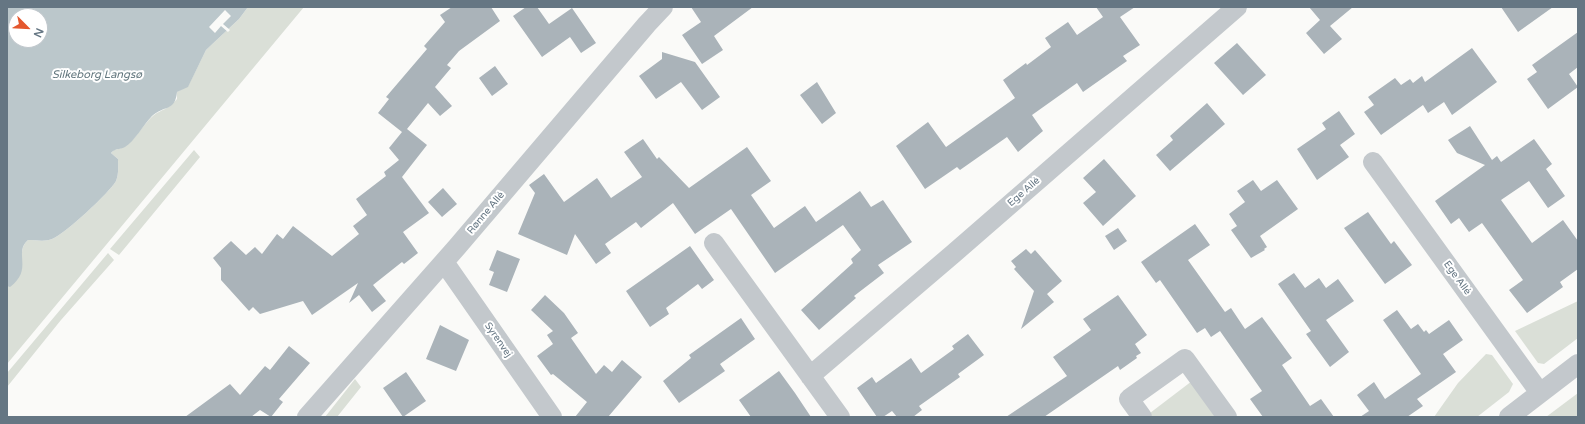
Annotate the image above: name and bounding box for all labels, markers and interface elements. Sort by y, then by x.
north arrow [8,8,48,48]
text: N [31,26,46,39]
water label: Silkeborg Langsø [52,68,142,82]
street label: Ege Allé [1005,175,1043,209]
street label: Rønne Allé [465,189,507,237]
street label: Ege Allé [1441,259,1473,297]
street label: Syrenvej [482,320,514,360]

